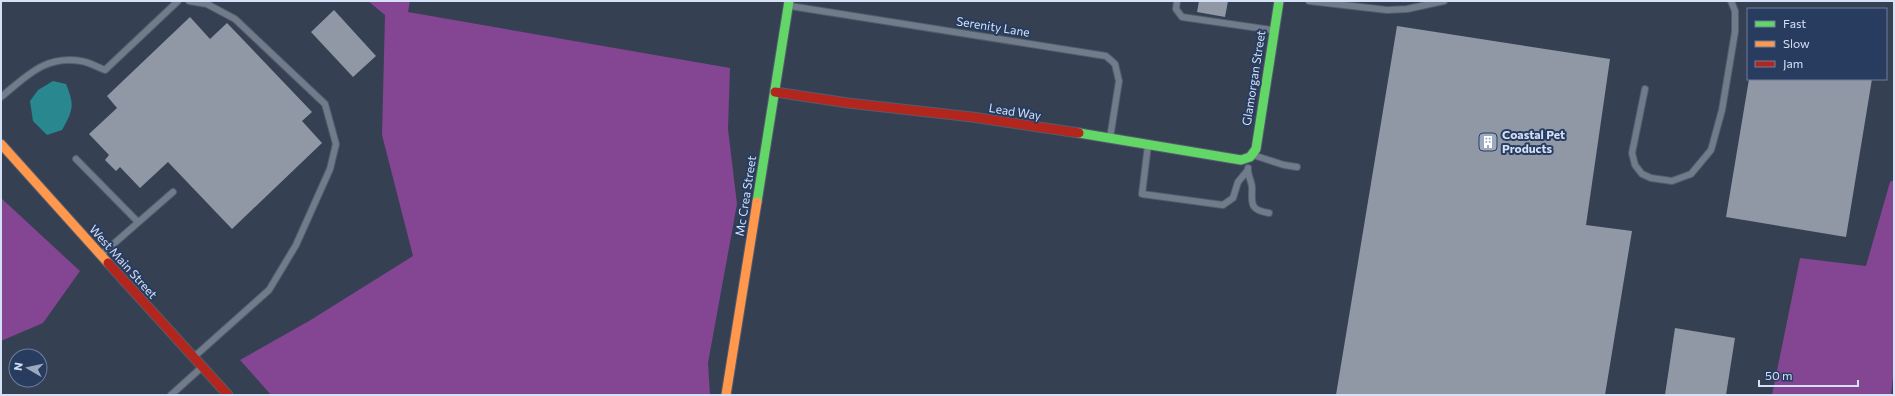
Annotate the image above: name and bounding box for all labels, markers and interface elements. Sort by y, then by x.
legend [1747,8,1887,80]
street label: Serenity Lane [956,13,1031,39]
text: Fast [1783,16,1806,30]
street label: Glamorgan Street [1239,29,1267,127]
text: Slow [1783,36,1810,50]
text: Jam [1783,56,1803,71]
street label: Lead Way [988,100,1042,122]
place label: Coastal Pet Products [1502,127,1565,155]
building icon: Coastal Pet Products [1477,131,1499,153]
street label: Mc Crea Street [732,155,758,237]
street label: West Main Street [87,222,161,301]
north arrow [8,348,48,388]
text: N [11,361,25,371]
scale bar [1759,362,1858,388]
text: 50 m [1765,368,1793,382]

